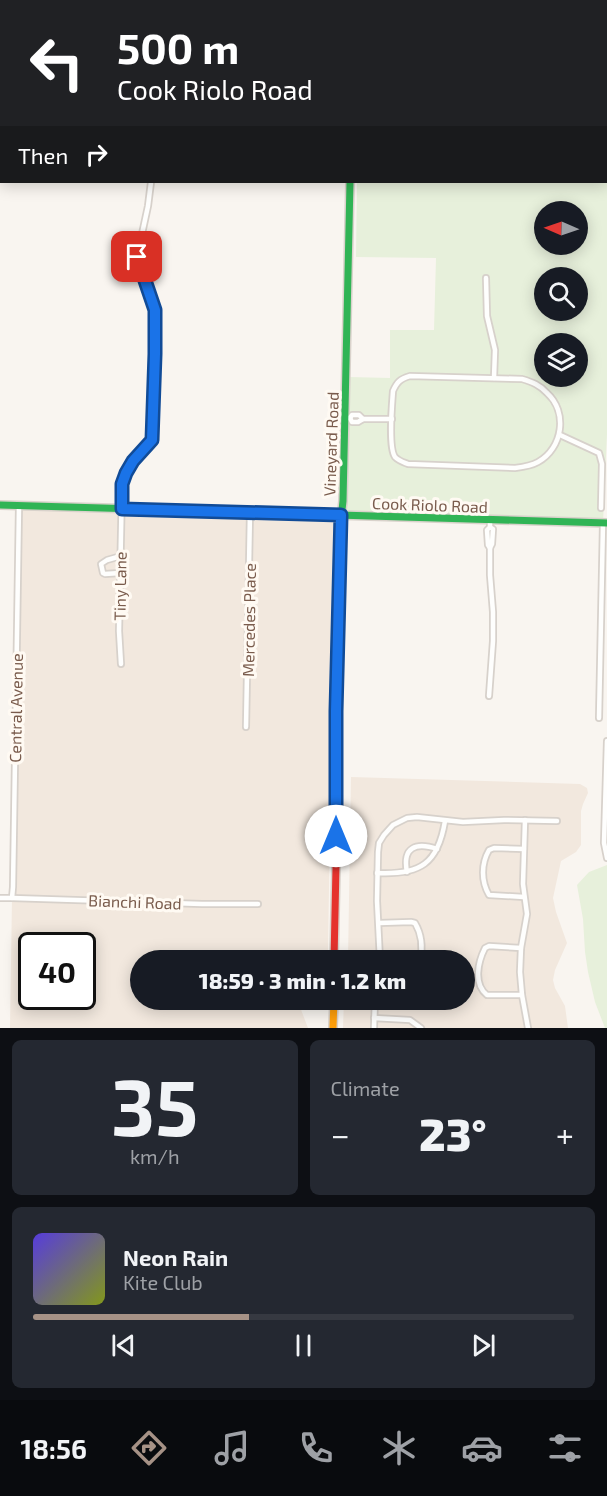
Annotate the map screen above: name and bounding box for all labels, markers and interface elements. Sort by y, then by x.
text: 500 m [117,22,239,72]
icon: left [18,24,96,102]
text: Cook Riolo Road [117,73,313,105]
icon: right [80,138,113,171]
text: Then [18,142,68,168]
north arrow [534,201,588,255]
map controls [534,201,588,387]
pin [111,231,162,282]
icon: arrive [120,240,153,273]
button: search [534,267,588,321]
button: layers [534,333,588,387]
street label: Vineyard Road [319,391,342,497]
street label: Cook Riolo Road [372,493,488,516]
street label: Tiny Lane [109,551,130,621]
street label: Mercedes Place [238,563,259,677]
street label: Central Avenue [5,653,26,763]
position arrow [304,804,368,868]
street label: Bianchi Road [88,890,182,913]
speed limit sign: 40 [18,932,96,1010]
text: 18:59 · 3 min · 1.2 km [199,967,406,993]
text: 35 [111,1058,198,1152]
text: Climate [331,1076,400,1100]
text: 23° [419,1106,487,1160]
text: − [331,1114,350,1154]
text: + [556,1114,574,1154]
text: km/h [130,1144,180,1168]
text: Neon Rain [123,1244,228,1270]
text: Kite Club [123,1270,203,1294]
icon: previous [107,1329,140,1362]
icon: pause [287,1329,320,1362]
icon: next [467,1329,500,1362]
icon: directions [128,1427,170,1469]
icon: music [211,1427,253,1469]
icon: phone [295,1427,337,1469]
icon: climate [378,1427,420,1469]
icon: car [461,1427,503,1469]
icon: filters [544,1427,586,1469]
text: 18:56 [21,1432,87,1464]

